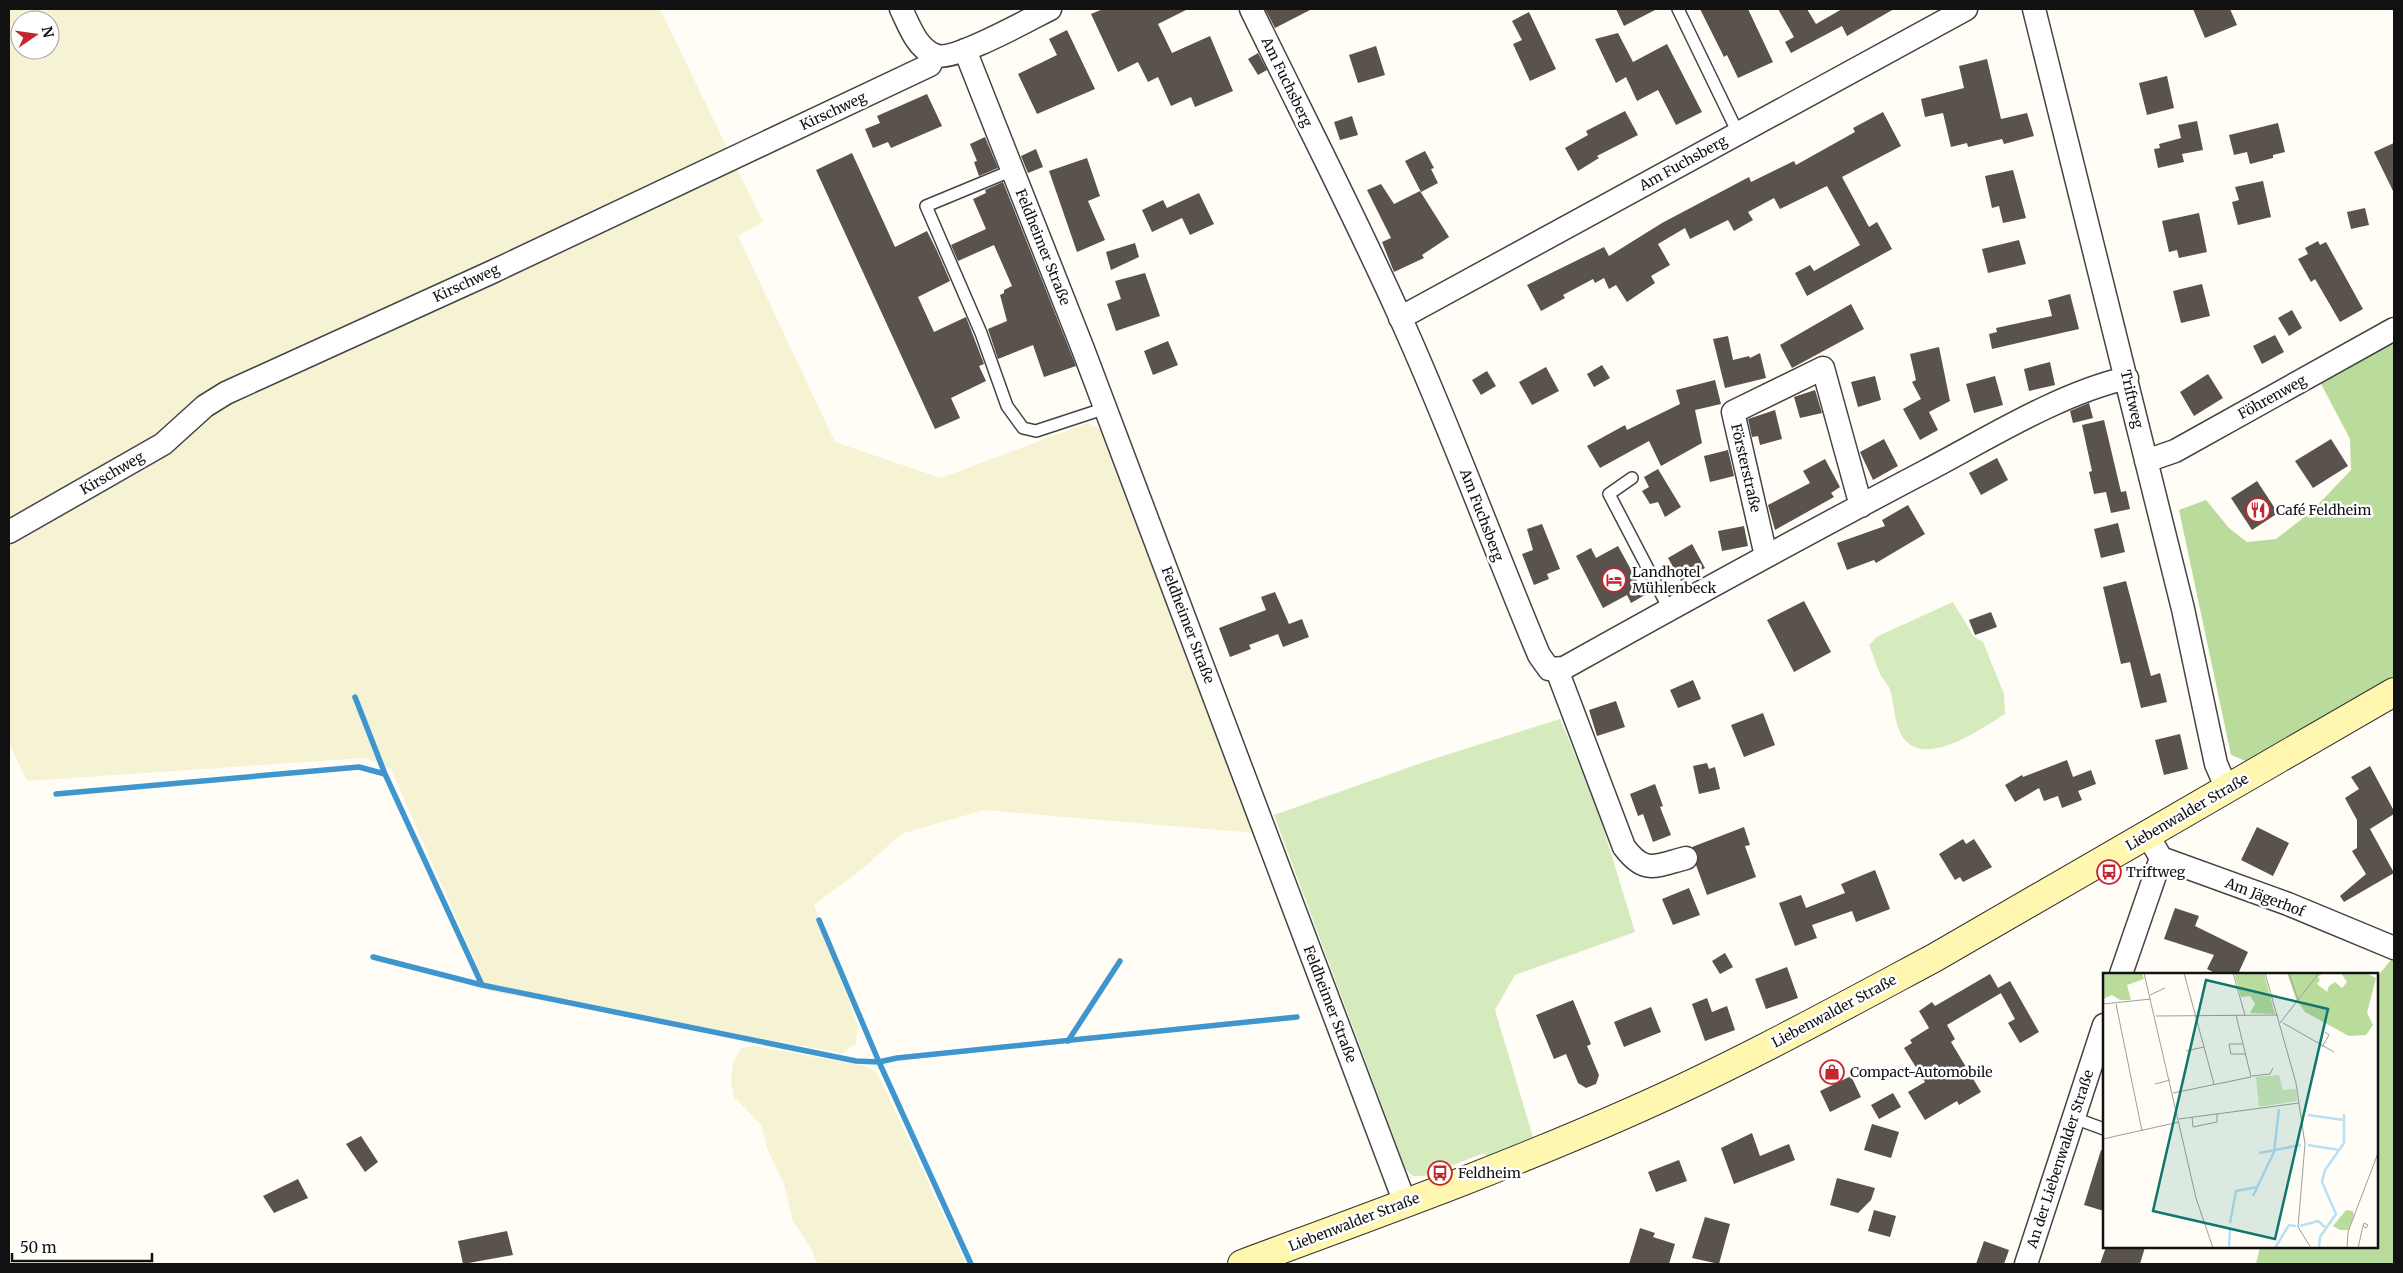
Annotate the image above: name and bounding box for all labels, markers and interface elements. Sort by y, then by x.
north arrow [10,10,60,60]
text: N [38,25,58,39]
street label: Am Fuchsberg [1257,33,1317,130]
street label: Kirschweg [797,88,869,134]
street label: Am Fuchsberg [1635,131,1730,195]
street label: Feldheimer Straße [1011,186,1075,308]
street label: Kirschweg [430,260,502,306]
street label: Triftweg [2117,368,2148,430]
street label: Föhrenweg [2235,371,2310,423]
street label: Försterstraße [1727,422,1765,514]
street label: Kirschweg [77,447,148,499]
street label: Am Fuchsberg [1456,465,1508,564]
restaurant icon: Café Feldheim [2245,497,2271,523]
place label: Café Feldheim [2276,501,2372,519]
place label: Landhotel Mühlenbeck [1632,563,1716,597]
street label: Feldheimer Straße [1157,564,1219,686]
hotel icon: Landhotel Mühlenbeck [1601,567,1627,593]
street label: Liebenwalder Straße [2122,770,2252,854]
bus stop icon: Triftweg [2096,859,2122,885]
place label: Triftweg [2126,863,2186,881]
street label: Am Jägerhof [2222,873,2308,921]
street label: Feldheimer Straße [1299,943,1361,1065]
street label: Liebenwalder Straße [1769,971,1899,1051]
inset map [2103,973,2378,1248]
shop icon: Compact-Automobile [1819,1059,1845,1085]
place label: Compact-Automobile [1850,1063,1993,1081]
street label: An der Liebenwalder Straße [2022,1068,2097,1251]
bus stop icon: Feldheim [1427,1160,1453,1186]
place label: Feldheim [1458,1164,1521,1182]
street label: Liebenwalder Straße [1286,1189,1422,1255]
scale bar [12,1230,152,1262]
text: 50 m [20,1238,57,1257]

